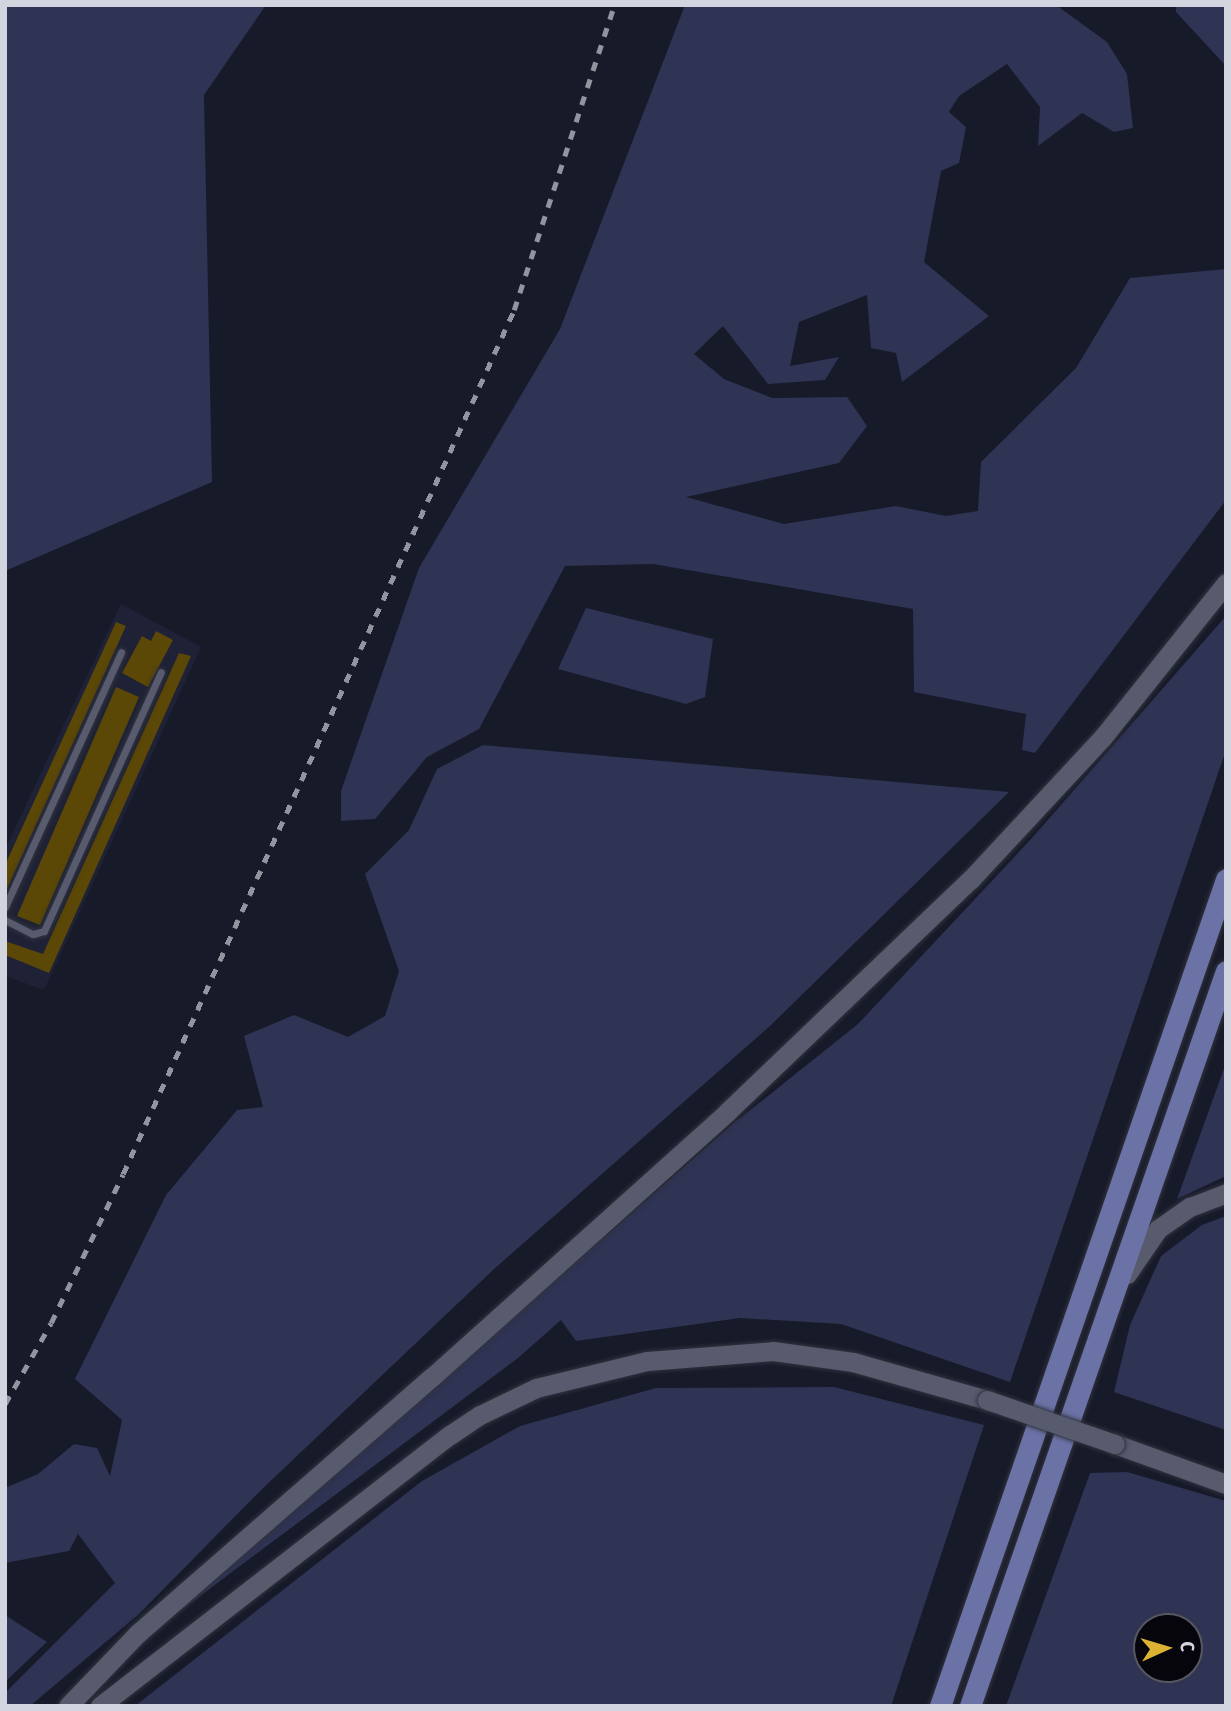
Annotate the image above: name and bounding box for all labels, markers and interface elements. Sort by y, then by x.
north arrow [1133,1613,1203,1683]
text: С [1176,1641,1199,1652]

